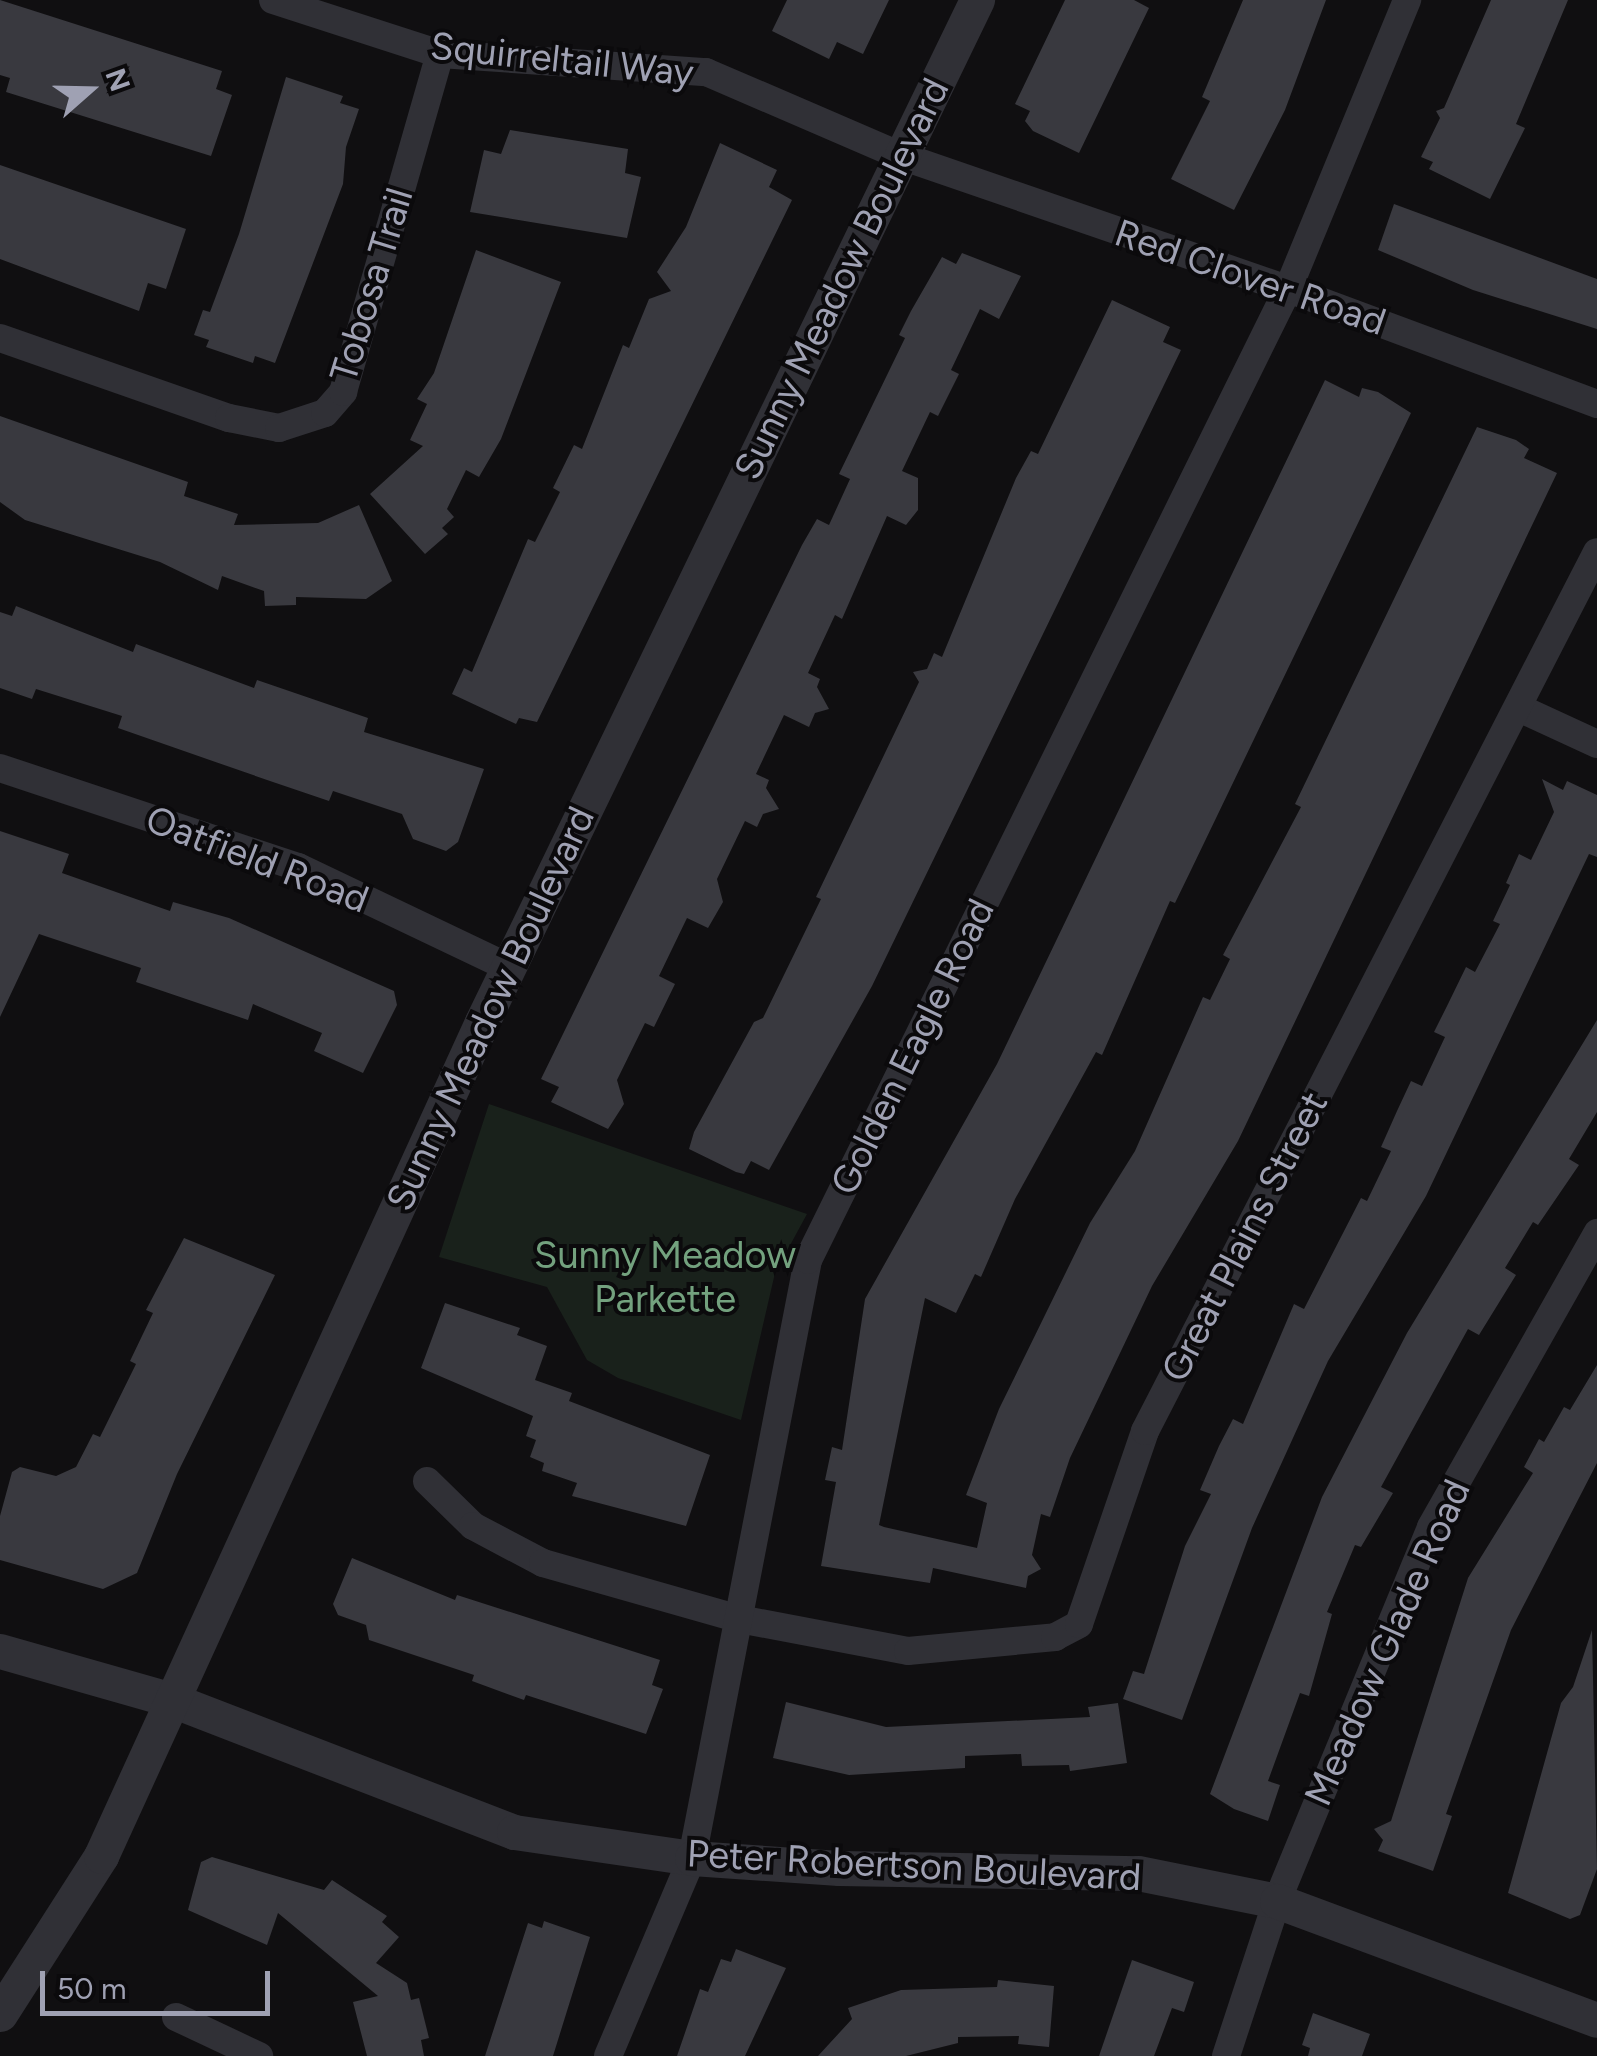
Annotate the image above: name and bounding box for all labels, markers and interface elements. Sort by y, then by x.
street label: Squirreltail Way [428,24,696,96]
north arrow [40,40,140,140]
text: N [99,64,138,96]
street label: Sunny Meadow Boulevard [725,71,959,487]
street label: Tobosa Trail [321,183,423,387]
street label: Red Clover Road [1109,210,1391,346]
street label: Oatfield Road [139,797,375,923]
street label: Sunny Meadow Boulevard [377,800,605,1218]
street label: Golden Eagle Road [822,892,1004,1202]
street label: Great Plains Street [1152,1085,1338,1389]
park label: Sunny Meadow Parkette [534,1233,796,1322]
street label: Meadow Glade Road [1296,1473,1480,1813]
street label: Peter Robertson Boulevard [686,1831,1142,1901]
scale bar [45,1951,275,2013]
text: 50 m [57,1970,126,2007]

